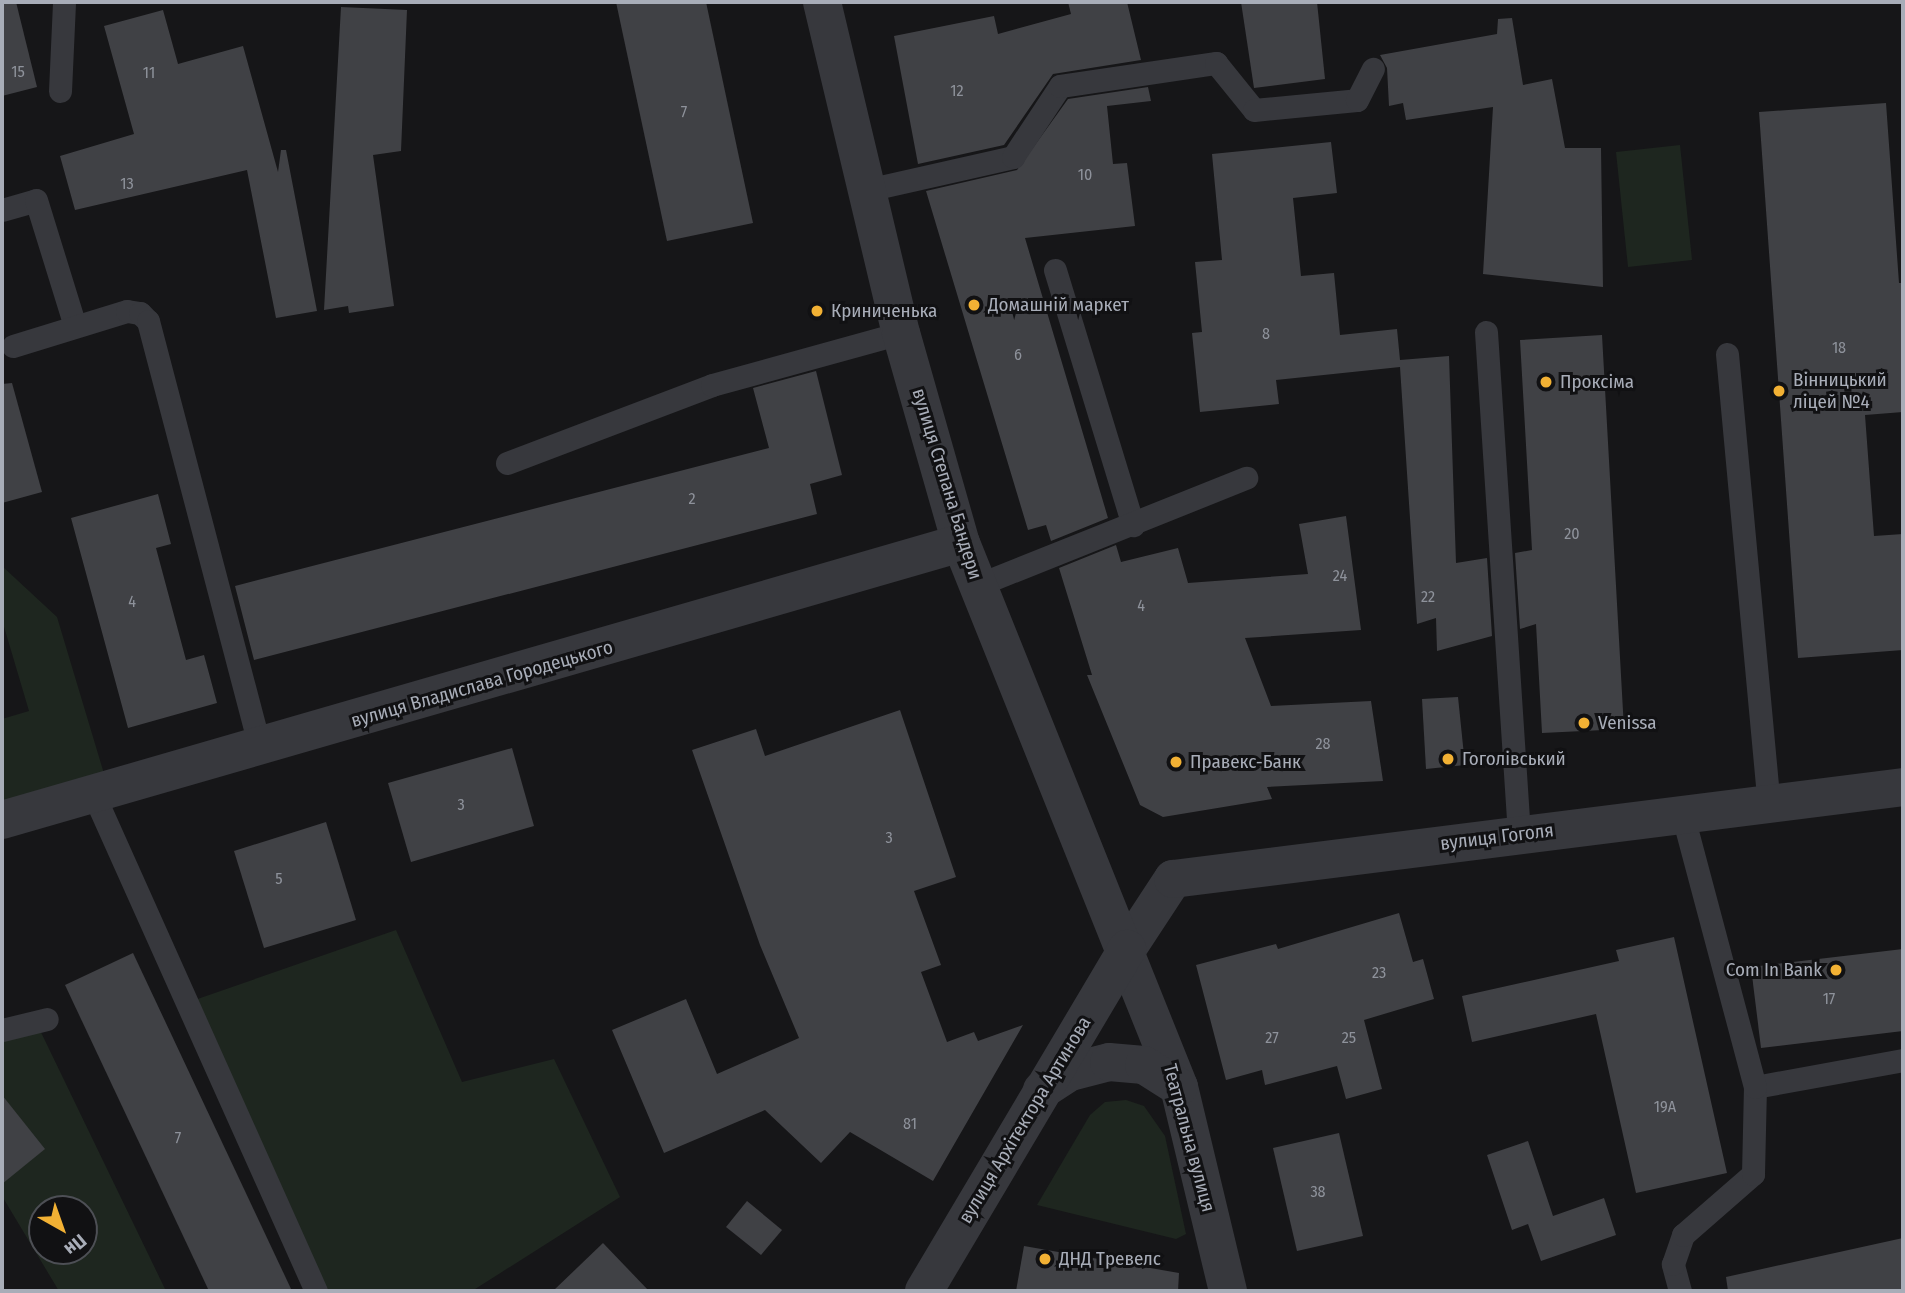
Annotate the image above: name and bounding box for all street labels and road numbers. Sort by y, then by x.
street label: вулиця Степана Бандери [907,386,987,582]
street label: вулиця Владислава Городецького [349,636,615,732]
street label: вулиця Гоголя [1439,819,1555,855]
street label: вулиця Архітектора Артинова [954,1012,1096,1228]
street label: Театральна вулиця [1158,1061,1220,1215]

